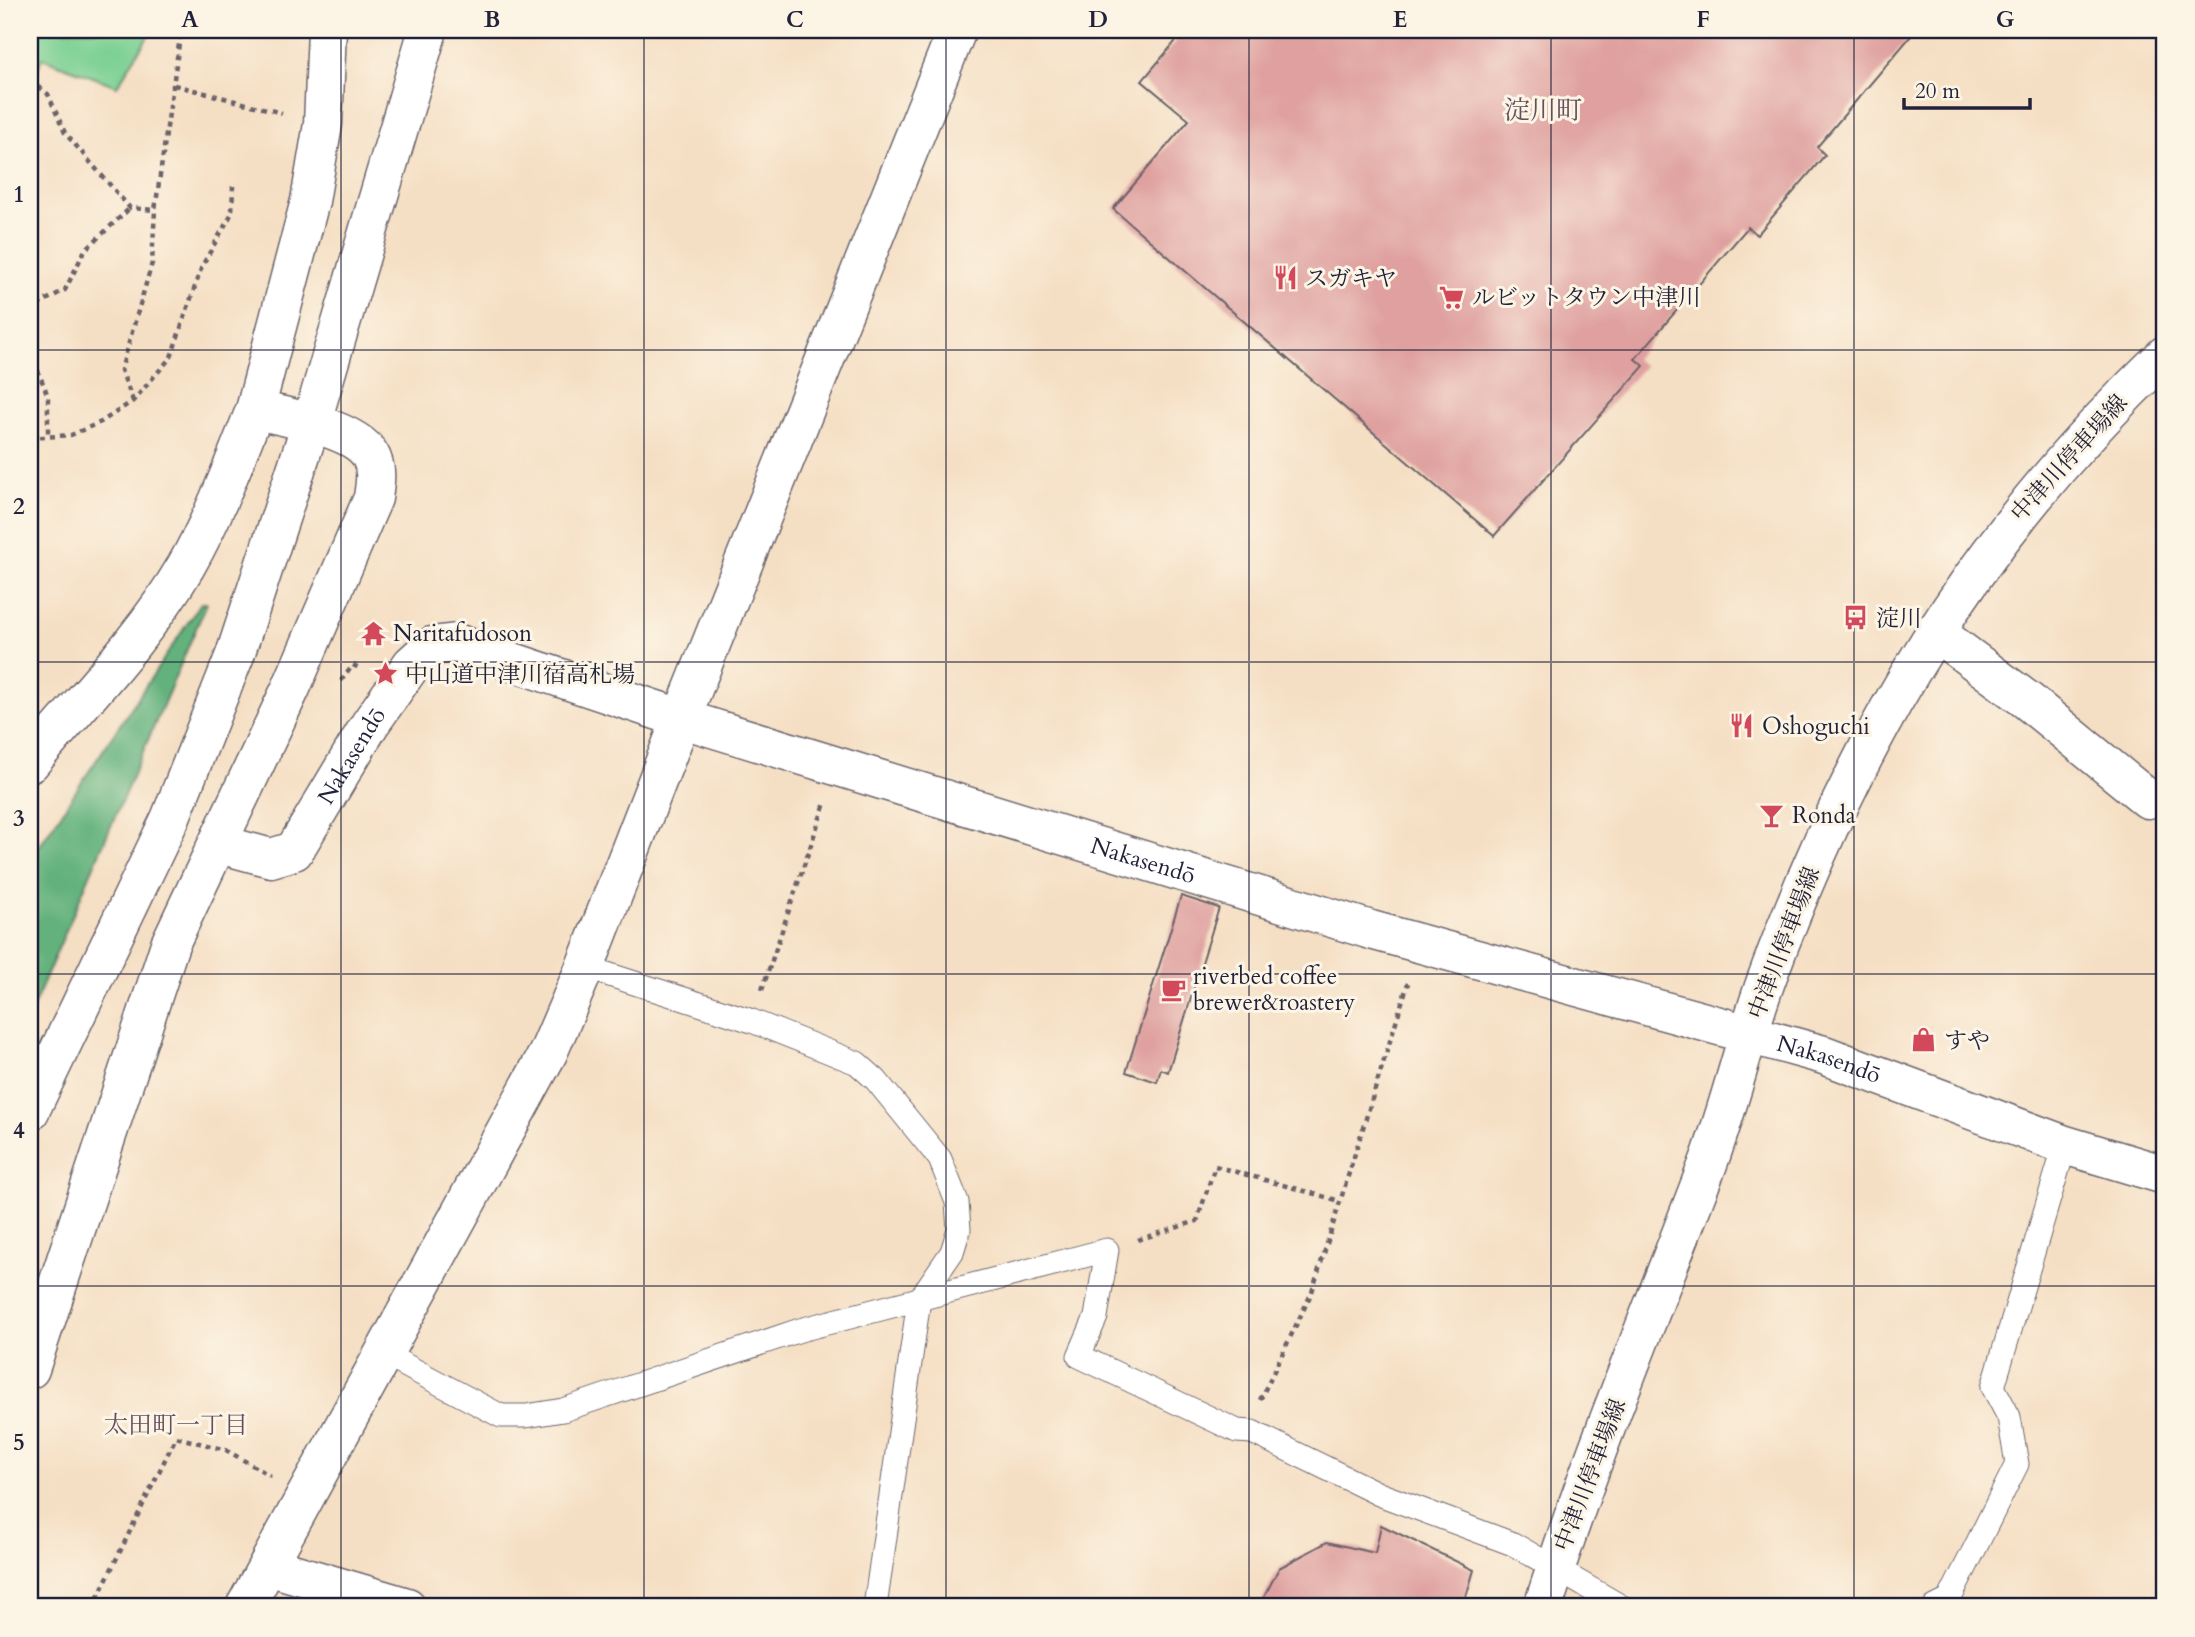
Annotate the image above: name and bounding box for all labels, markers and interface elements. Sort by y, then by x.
text: A [181,4,199,35]
text: B [484,4,500,35]
text: C [786,4,804,35]
text: D [1088,4,1108,35]
text: E [1393,4,1407,35]
text: F [1696,4,1710,35]
text: G [1996,4,2015,35]
scale bar [1904,66,2030,110]
text: 20 m [1915,77,1960,106]
district label: 淀川町 [1504,93,1582,128]
text: 1 [13,179,25,210]
place label: スガキヤ [1305,263,1397,294]
restaurant icon: スガキヤ [1271,264,1299,292]
place label: ルビットタウン中津川 [1472,282,1701,313]
supermarket icon: ルビットタウン中津川 [1438,283,1466,311]
street label: 中津川停車場線 [2004,388,2134,528]
text: 2 [13,491,25,522]
place label: 淀川 [1876,603,1922,634]
bus stop icon: 淀川 [1842,604,1870,632]
place label: Naritafudoson [393,618,532,649]
temple icon: Naritafudoson [359,619,387,647]
place label: 中山道中津川宿高札場 [405,659,635,690]
place icon: 中山道中津川宿高札場 [371,660,399,688]
street label: Nakasendō [310,701,392,810]
place label: Oshoguchi [1762,711,1870,742]
restaurant icon: Oshoguchi [1728,712,1756,740]
place label: Ronda [1792,800,1856,831]
bar icon: Ronda [1758,801,1786,829]
text: 3 [13,803,25,834]
street label: Nakasendō [1087,830,1199,891]
street label: 中津川停車場線 [1741,862,1827,1024]
place label: riverbed coffee brewer&roastery [1193,961,1355,1018]
cafe icon: riverbed coffee brewer&roastery [1159,975,1187,1003]
place label: すや [1944,1025,1990,1056]
shop icon: すや [1910,1026,1938,1054]
street label: Nakasendō [1774,1027,1885,1090]
text: 4 [13,1115,25,1146]
street label: 中津川停車場線 [1547,1394,1633,1556]
district label: 太田町一丁目 [104,1409,248,1442]
text: 5 [13,1427,25,1458]

